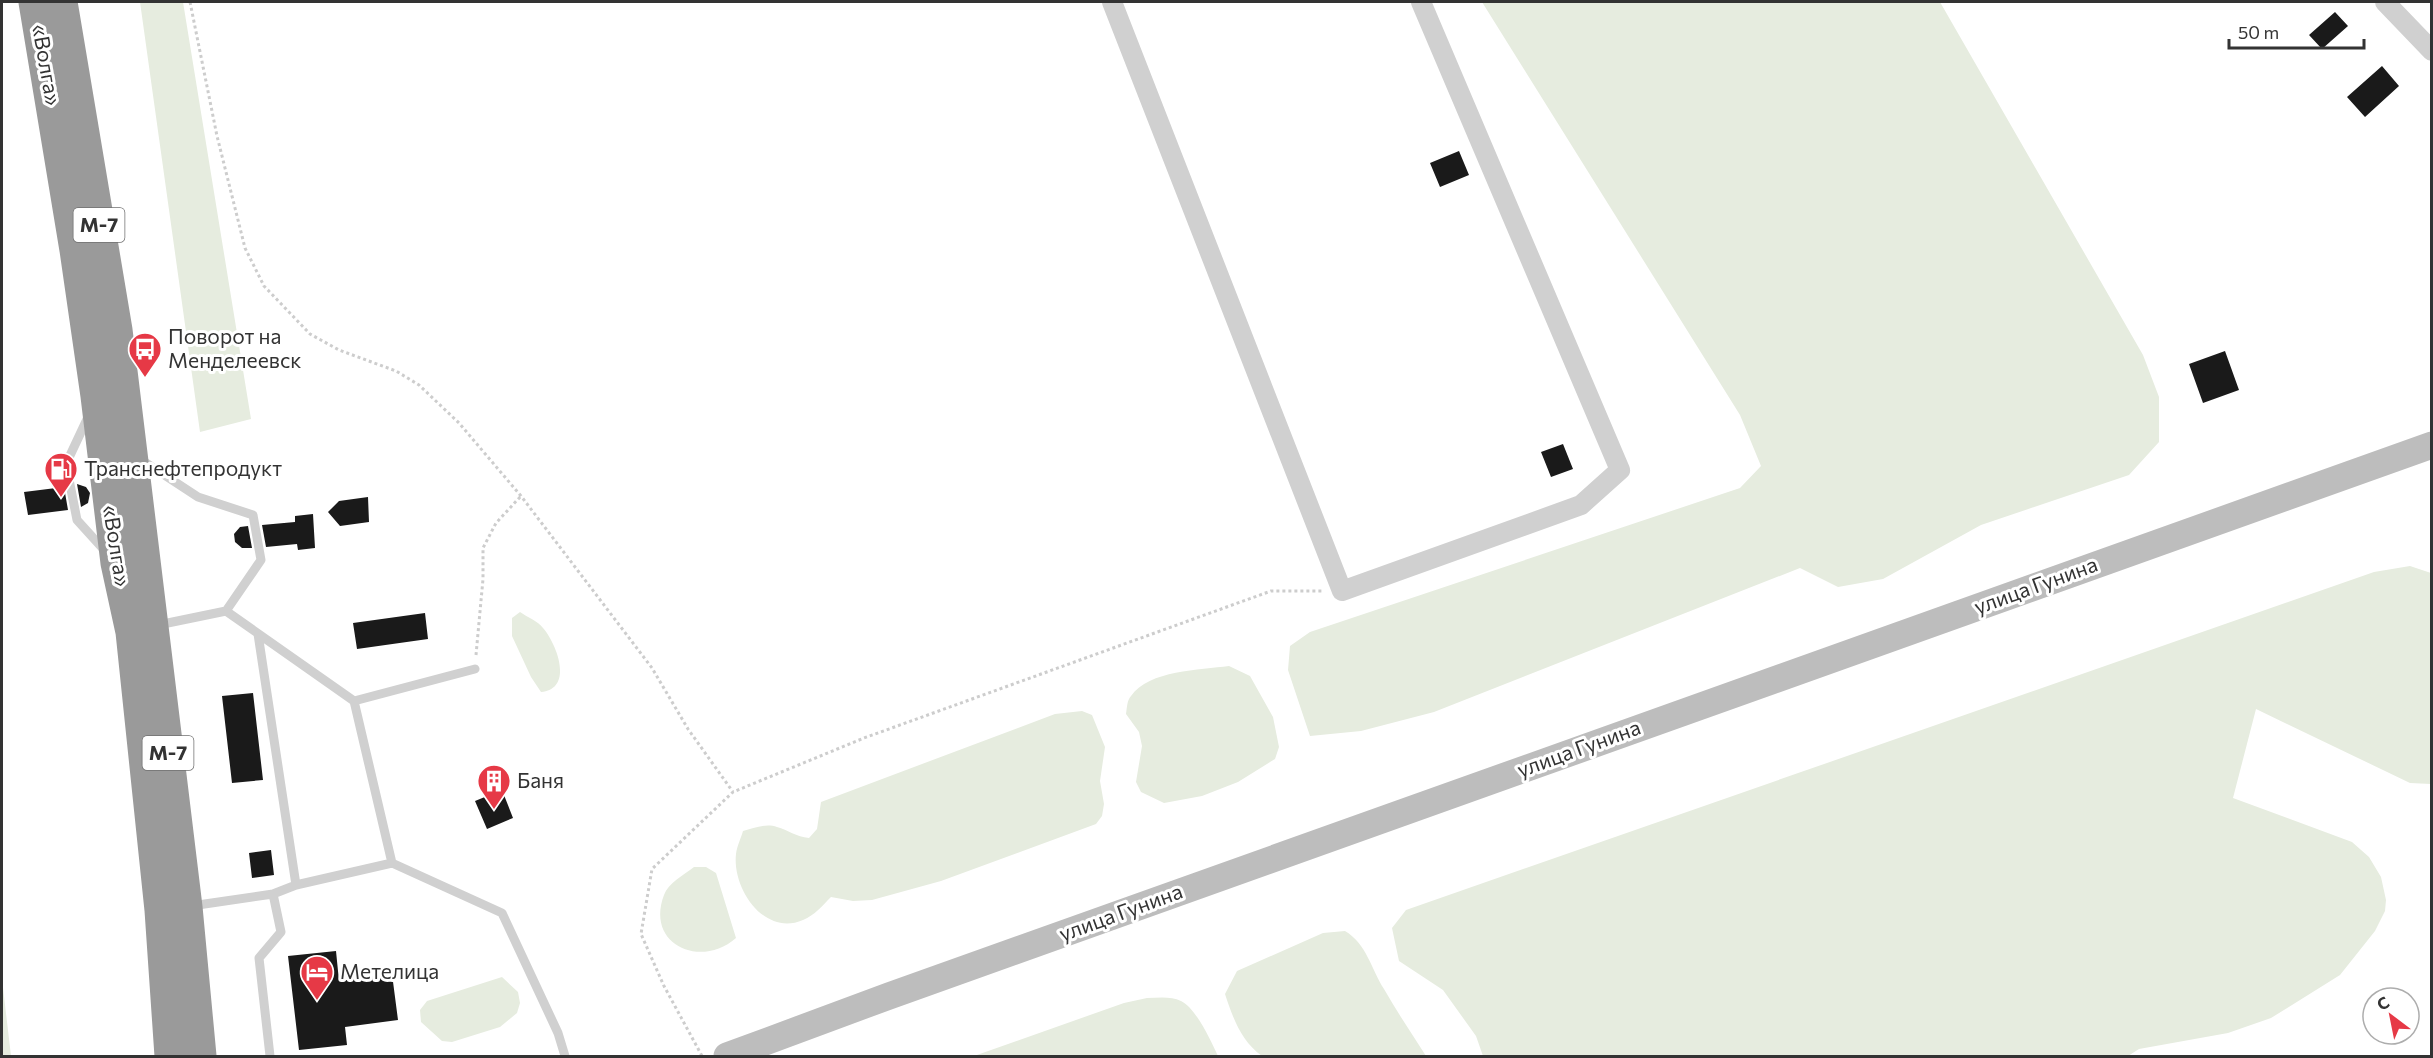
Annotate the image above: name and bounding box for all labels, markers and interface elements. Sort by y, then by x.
scale bar [2229,12,2364,50]
text: 50 m [2238,21,2279,43]
street label: «Волга» [28,22,67,107]
road number: М-7 [74,208,124,242]
place label: Поворот на Менделеевск [168,323,302,372]
bus stop icon: Поворот на Менделеевск [127,331,163,378]
fuel station icon: Транснефтепродукт [43,451,79,498]
place label: Транснефтепродукт [84,455,282,480]
street label: «Волга» [99,503,136,588]
street label: улица Гунина [1970,551,2101,619]
street label: улица Гунина [1513,714,1644,782]
road number: М-7 [142,736,194,770]
building icon: Баня [476,763,512,810]
place label: Баня [517,767,564,792]
street label: улица Гунина [1055,878,1186,946]
hotel icon: Метелица [299,954,335,1001]
place label: Метелица [340,958,439,983]
north arrow [2361,986,2421,1046]
text: С [2373,992,2393,1014]

